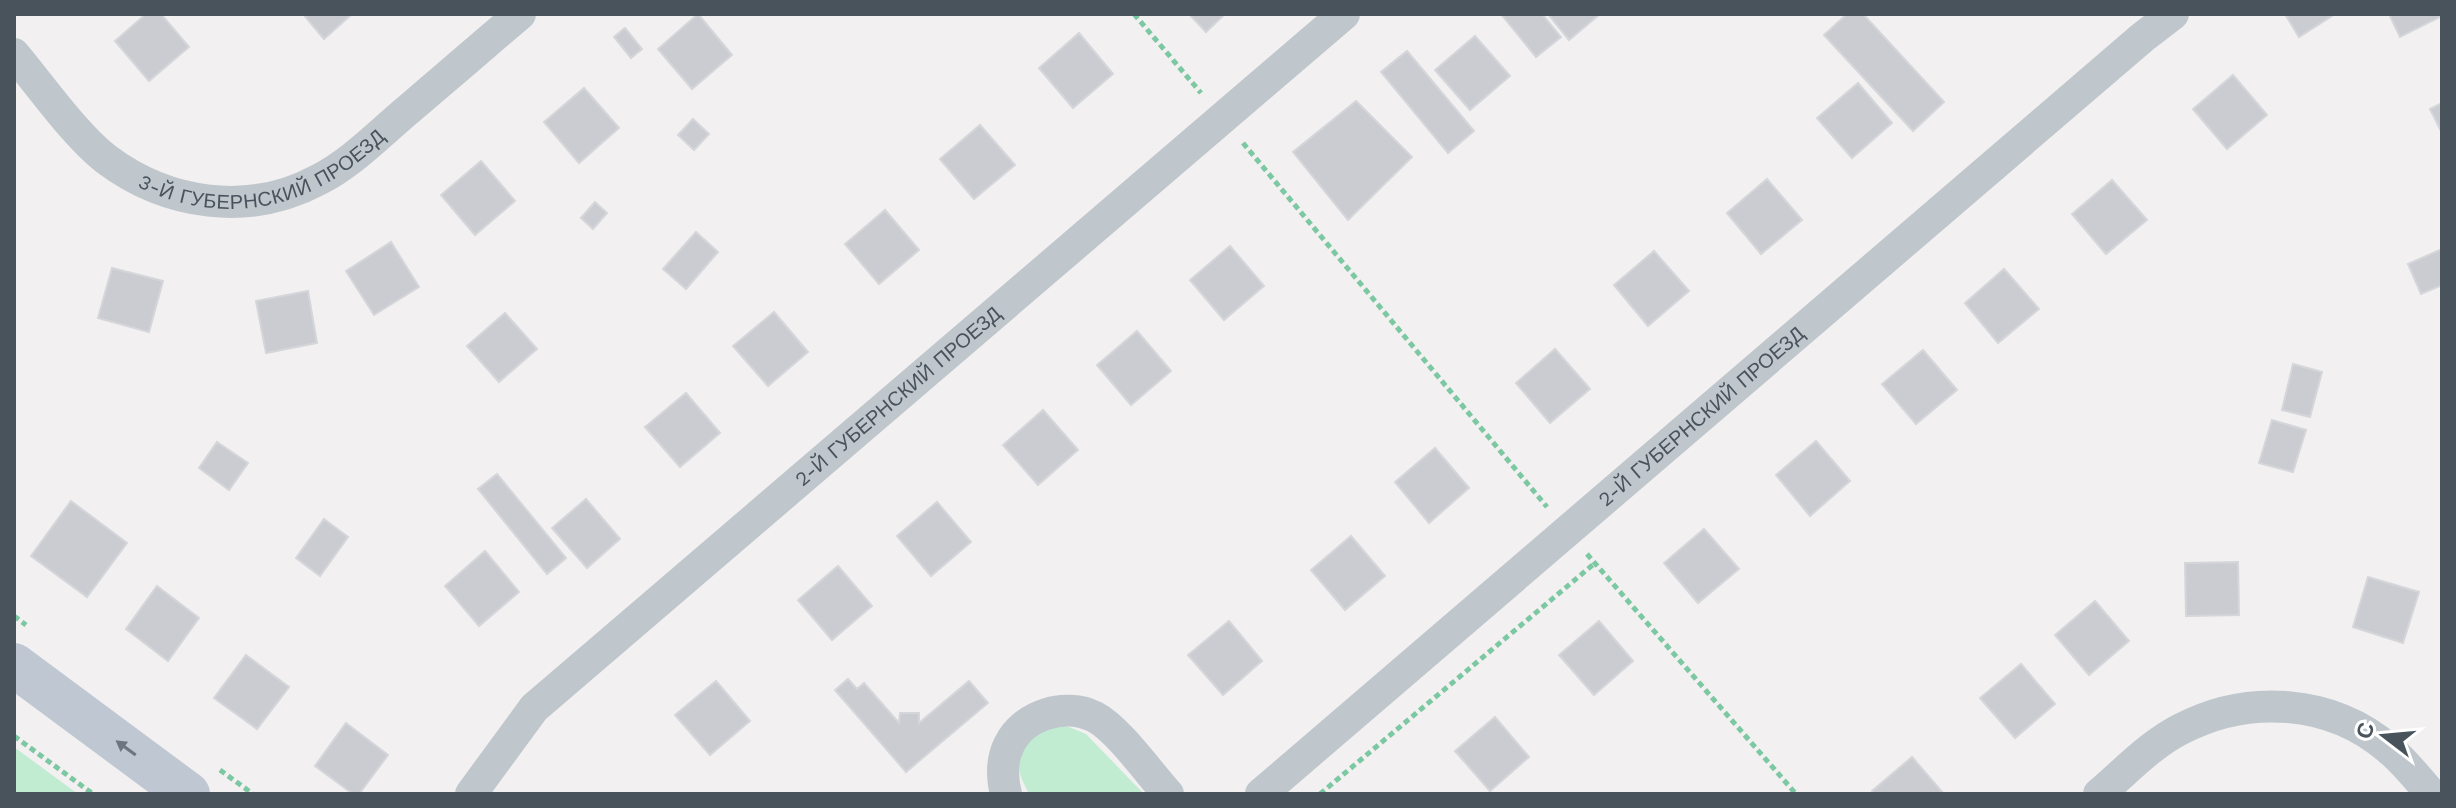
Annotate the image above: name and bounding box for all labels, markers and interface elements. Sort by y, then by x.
street label: 3-Й ГУБЕРНСКИЙ ПРОЕЗД [135,124,390,214]
street label: 2-Й ГУБЕРНСКИЙ ПРОЕЗД [790,301,1006,491]
street label: 2-Й ГУБЕРНСКИЙ ПРОЕЗД [1593,321,1809,511]
north arrow [2344,696,2424,776]
text: С [2351,719,2379,742]
one-way arrow [115,740,136,756]

